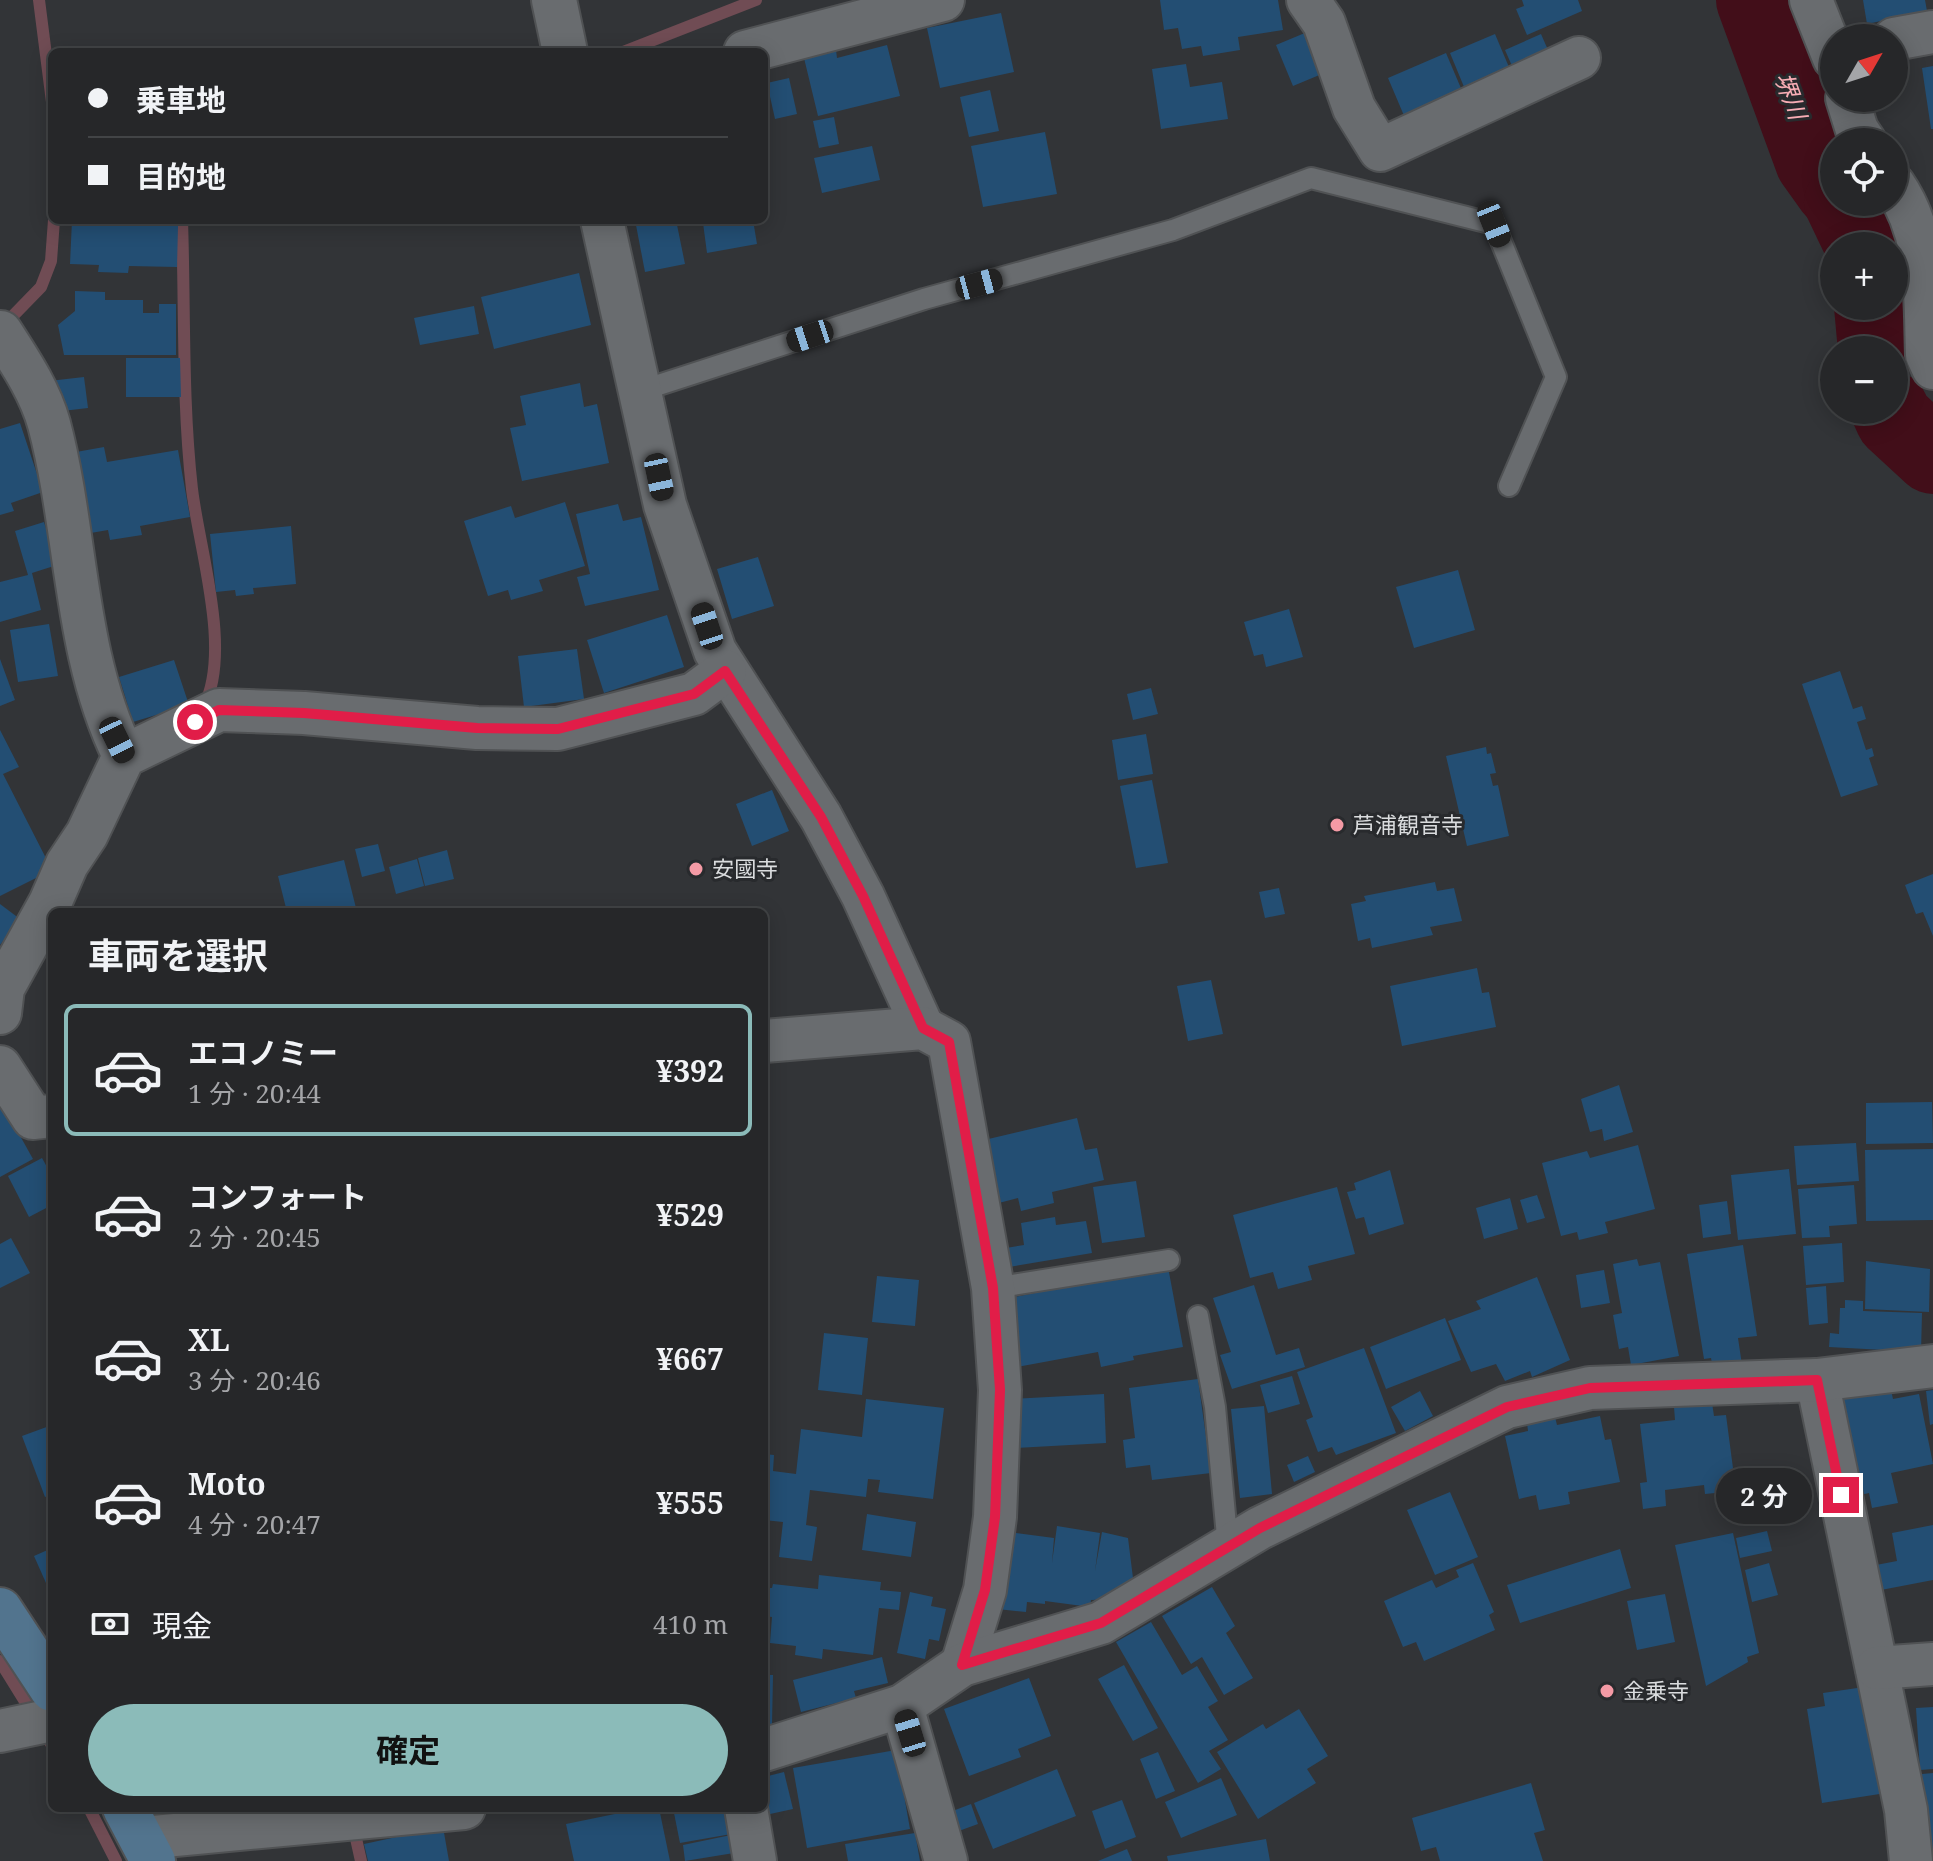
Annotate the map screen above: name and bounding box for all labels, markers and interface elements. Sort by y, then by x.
north arrow [1820,24,1908,112]
map controls [1820,24,1908,424]
water label: 堺川 [1768,67,1816,127]
text: 乗車地 [136,79,226,120]
button: locate [1820,128,1908,216]
text: 目的地 [136,156,226,197]
car [1474,197,1514,251]
button: + [1820,232,1908,320]
car [953,266,1005,302]
car [783,317,837,355]
button: − [1820,336,1908,424]
car [642,451,676,503]
car [688,599,726,653]
route start [177,704,213,740]
car [96,713,138,767]
place label: 芦浦観音寺 [1353,809,1463,839]
marker: 芦浦観音寺 [1328,816,1346,834]
place label: 安國寺 [712,853,778,883]
marker: 安國寺 [687,860,705,878]
text: 車両を選択 [88,931,268,980]
text: エコノミー [188,1032,338,1073]
icon: car [92,1034,164,1106]
text: ¥392 [656,1050,724,1091]
text: 1 分 · 20:44 [188,1075,321,1111]
text: コンフォート [188,1176,367,1217]
icon: car [92,1178,164,1250]
text: ¥529 [656,1194,724,1235]
text: 2 分 · 20:45 [188,1219,321,1255]
text: XL [188,1319,230,1360]
icon: car [92,1322,164,1394]
text: ¥667 [656,1338,724,1379]
text: 3 分 · 20:46 [188,1362,321,1398]
text: Moto [188,1463,266,1504]
icon: car [92,1466,164,1538]
callout: 2 分 [1717,1467,1813,1523]
route end [1823,1477,1859,1513]
text: 2 分 [1740,1478,1788,1514]
text: ¥555 [656,1482,724,1523]
text: 4 分 · 20:47 [188,1506,321,1542]
icon: cash [88,1602,132,1646]
text: 現金 [152,1605,212,1646]
text: 410 m [653,1606,728,1642]
place label: 金乗寺 [1623,1675,1689,1705]
marker: 金乗寺 [1598,1682,1616,1700]
button: 確定 [88,1704,728,1796]
car [892,1707,928,1759]

